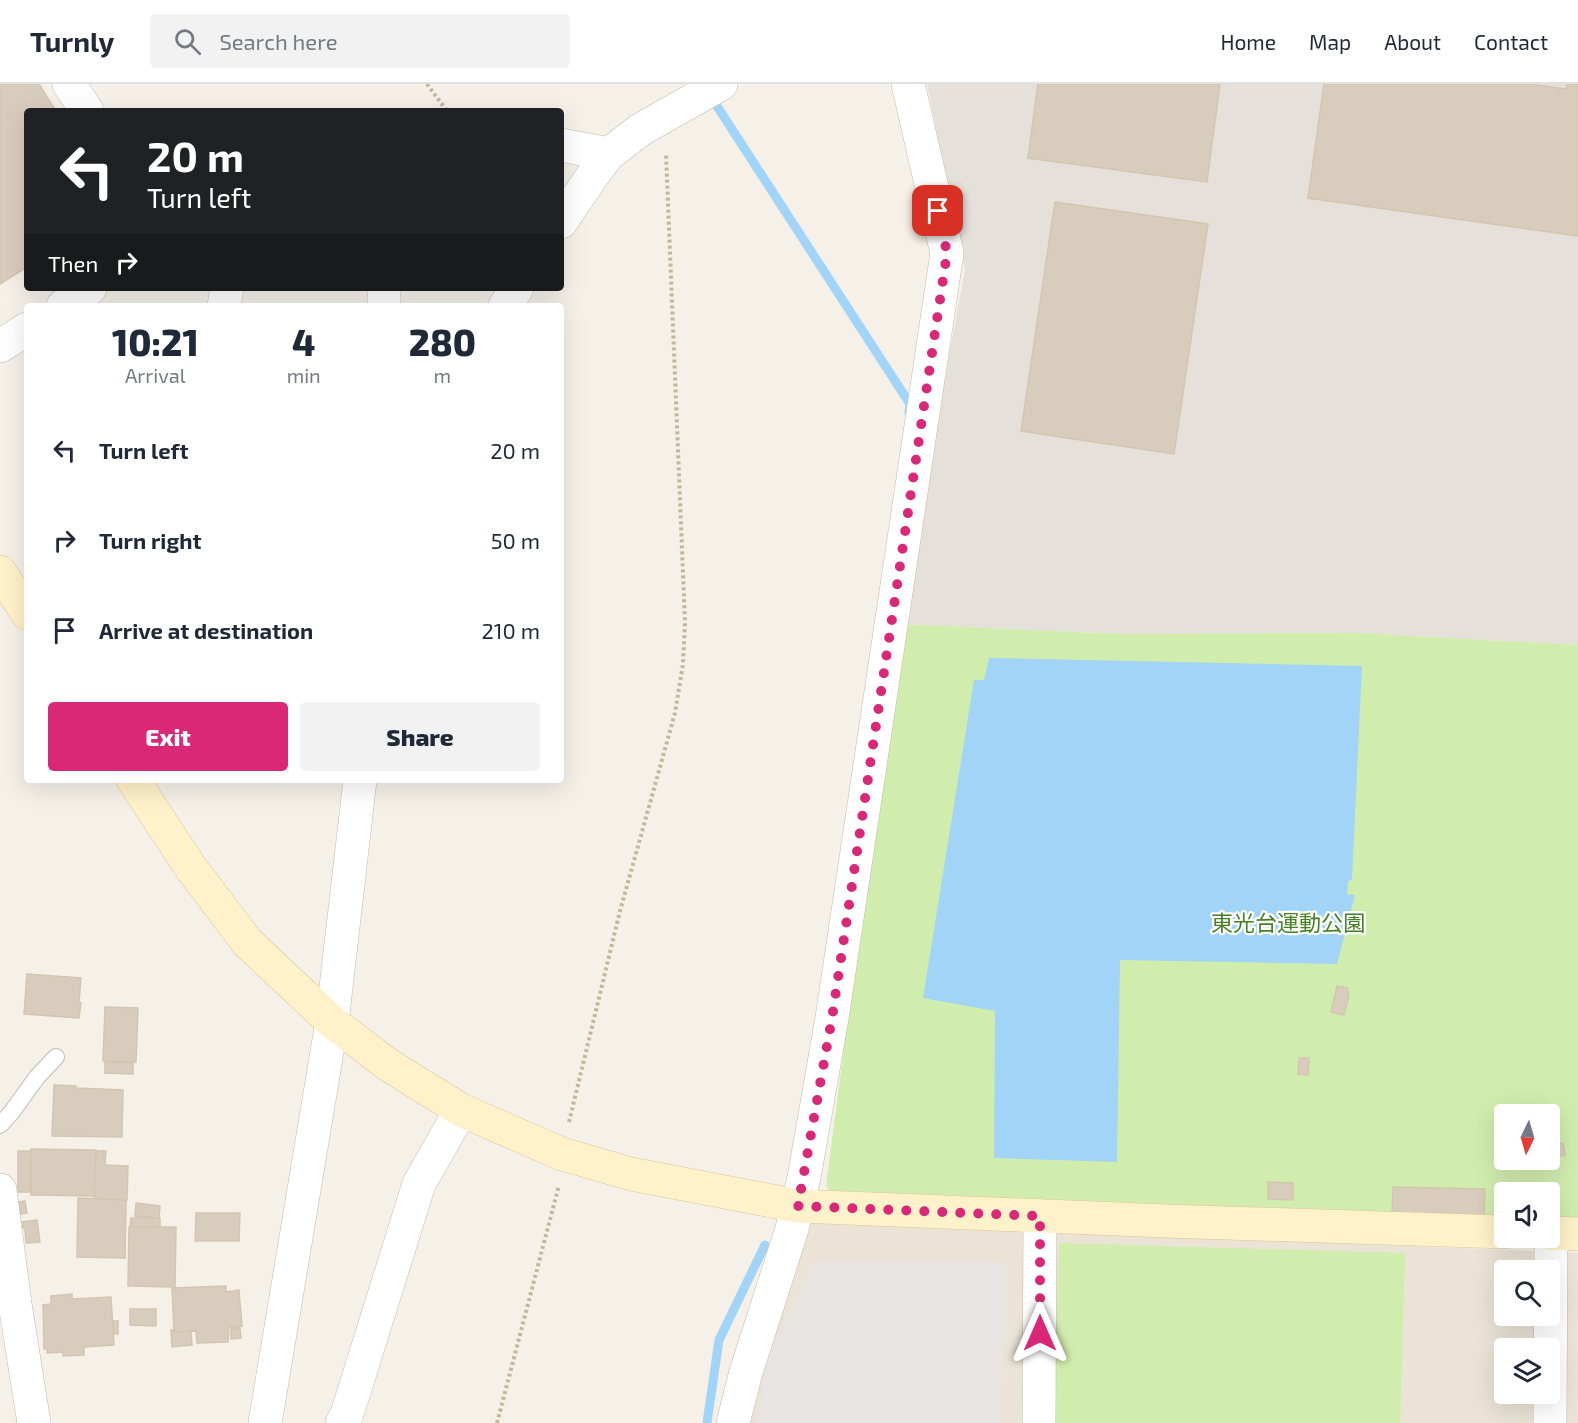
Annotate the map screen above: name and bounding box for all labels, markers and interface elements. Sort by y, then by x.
search box [150,14,570,68]
text: Turnly [30,24,114,58]
icon: search [171,25,204,58]
text: Search here [219,28,338,54]
text: Home [1220,29,1276,54]
text: Map [1309,29,1351,54]
text: About [1384,29,1441,54]
text: Contact [1474,29,1548,54]
text: 20 m [147,130,244,180]
icon: left [48,132,126,210]
text: Turn left [147,181,251,213]
pin [912,185,963,236]
icon: arrive [921,194,954,227]
icon: right [110,246,143,279]
text: Then [48,250,98,276]
text: 10:21 [112,320,199,363]
text: 4 [292,320,315,363]
text: 280 [409,320,476,363]
text: Arrival [125,363,186,387]
text: min [287,363,321,387]
text: m [434,363,451,387]
icon: left [48,434,81,467]
text: Turn left [99,437,188,463]
text: 20 m [490,437,540,463]
icon: right [48,524,81,557]
text: Turn right [99,527,201,553]
text: 50 m [491,527,540,553]
icon: arrive [48,614,81,647]
text: Arrive at destination [99,617,313,643]
text: 210 m [481,617,540,643]
button: Exit [48,702,288,771]
button: Share [300,702,540,771]
park label: 東光台運動公園 [1211,909,1365,935]
north arrow [1494,1104,1560,1170]
map controls [1494,1104,1560,1404]
button: sound [1494,1182,1560,1248]
button: search [1494,1260,1560,1326]
position arrow [1008,1301,1072,1365]
button: layers [1494,1338,1560,1404]

